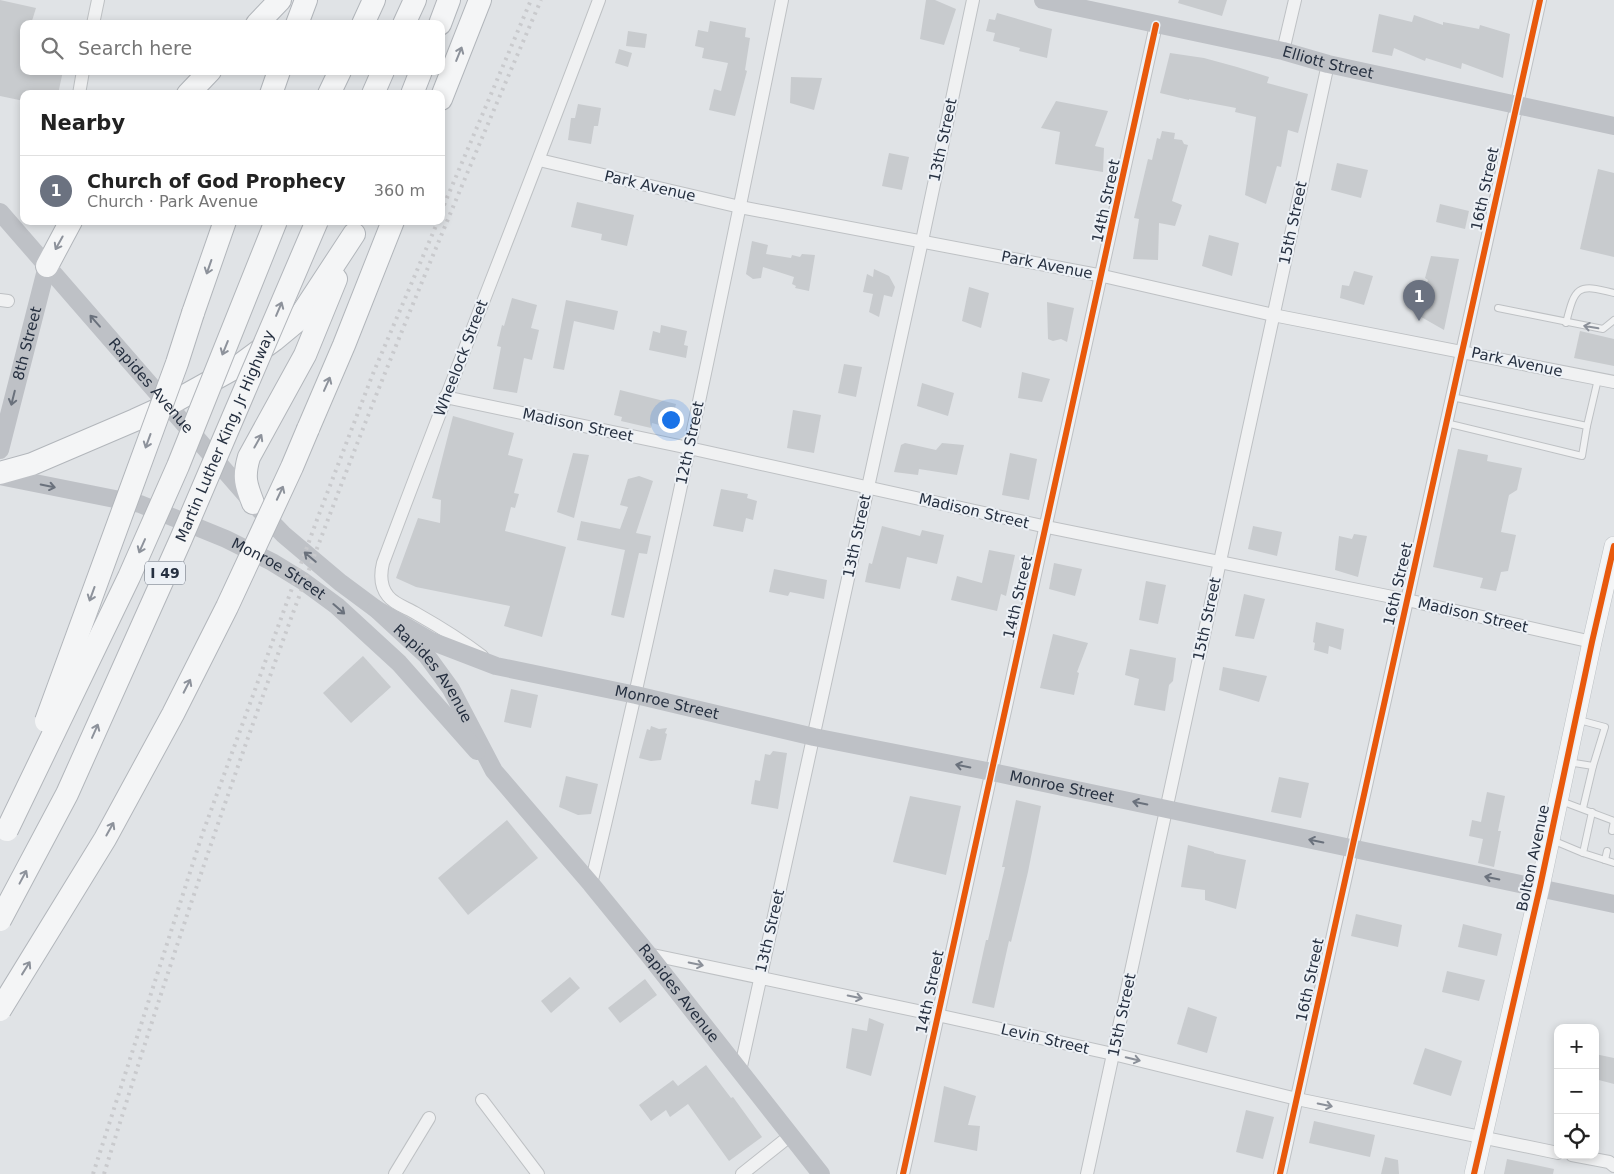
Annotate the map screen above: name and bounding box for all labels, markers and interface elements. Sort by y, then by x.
search box [20,20,445,75]
icon: search [38,34,66,62]
text: Search here [78,37,192,59]
street label: Elliott Street [1280,42,1375,83]
one-way arrow [455,46,464,62]
street label: 13th Street [925,97,961,183]
text: Nearby [40,111,125,135]
street label: 16th Street [1467,146,1503,232]
street label: 14th Street [1088,158,1124,244]
street label: Park Avenue [603,167,697,205]
text: Church of God Prophecy [87,170,346,192]
street label: 15th Street [1275,180,1311,266]
text: 1 [50,181,62,200]
text: 360 m [374,181,425,200]
text: Church · Park Avenue [87,192,258,211]
one-way arrow [54,236,64,251]
street label: Park Avenue [1000,247,1094,283]
one-way arrow [204,259,213,274]
pin: 1 [1403,280,1435,321]
street label: Wheelock Street [430,297,492,419]
one-way arrow [274,302,284,317]
street label: 8th Street [9,305,45,382]
one-way arrow [89,314,101,327]
one-way arrow [1584,322,1600,332]
street label: Martin Luther King, Jr Highway [172,327,278,545]
street label: Rapides Avenue [105,334,197,437]
one-way arrow [220,340,229,355]
street label: Park Avenue [1470,344,1564,380]
one-way arrow [323,377,333,392]
one-way arrow [8,389,17,405]
street label: 12th Street [672,400,708,486]
street label: Madison Street [521,404,635,446]
your location [658,407,684,433]
one-way arrow [143,433,152,449]
one-way arrow [254,434,263,449]
one-way arrow [39,481,55,491]
one-way arrow [276,486,286,501]
street label: Madison Street [917,490,1031,532]
street label: 13th Street [839,493,875,579]
street label: Monroe Street [228,534,329,604]
one-way arrow [137,538,147,553]
street label: 16th Street [1380,541,1416,627]
one-way arrow [304,552,317,563]
street label: 14th Street [1000,554,1036,640]
road number: I 49 [145,562,185,584]
street label: 15th Street [1189,576,1225,662]
one-way arrow [87,586,96,601]
street label: Madison Street [1416,594,1530,636]
one-way arrow [332,603,345,614]
street label: Rapides Avenue [389,620,476,726]
one-way arrow [183,679,192,694]
street label: Monroe Street [613,682,721,723]
one-way arrow [90,724,100,739]
one-way arrow [956,761,972,771]
street label: Monroe Street [1008,767,1116,807]
one-way arrow [1132,798,1148,807]
street label: Bolton Avenue [1513,803,1553,913]
one-way arrow [105,822,115,837]
one-way arrow [1308,836,1324,845]
one-way arrow [18,869,28,884]
one-way arrow [1484,872,1500,882]
street label: 13th Street [752,888,788,974]
street label: 16th Street [1292,937,1328,1023]
street label: Rapides Avenue [635,940,723,1046]
street label: 14th Street [912,949,948,1035]
one-way arrow [687,960,703,969]
one-way arrow [21,962,31,976]
street label: 15th Street [1104,972,1140,1058]
one-way arrow [846,993,862,1003]
street label: Levin Street [999,1020,1091,1058]
map controls [1554,1024,1599,1159]
button: + [1554,1024,1599,1069]
one-way arrow [1124,1055,1140,1064]
button: − [1554,1069,1599,1114]
one-way arrow [1317,1101,1333,1110]
button: locate [1554,1114,1599,1159]

